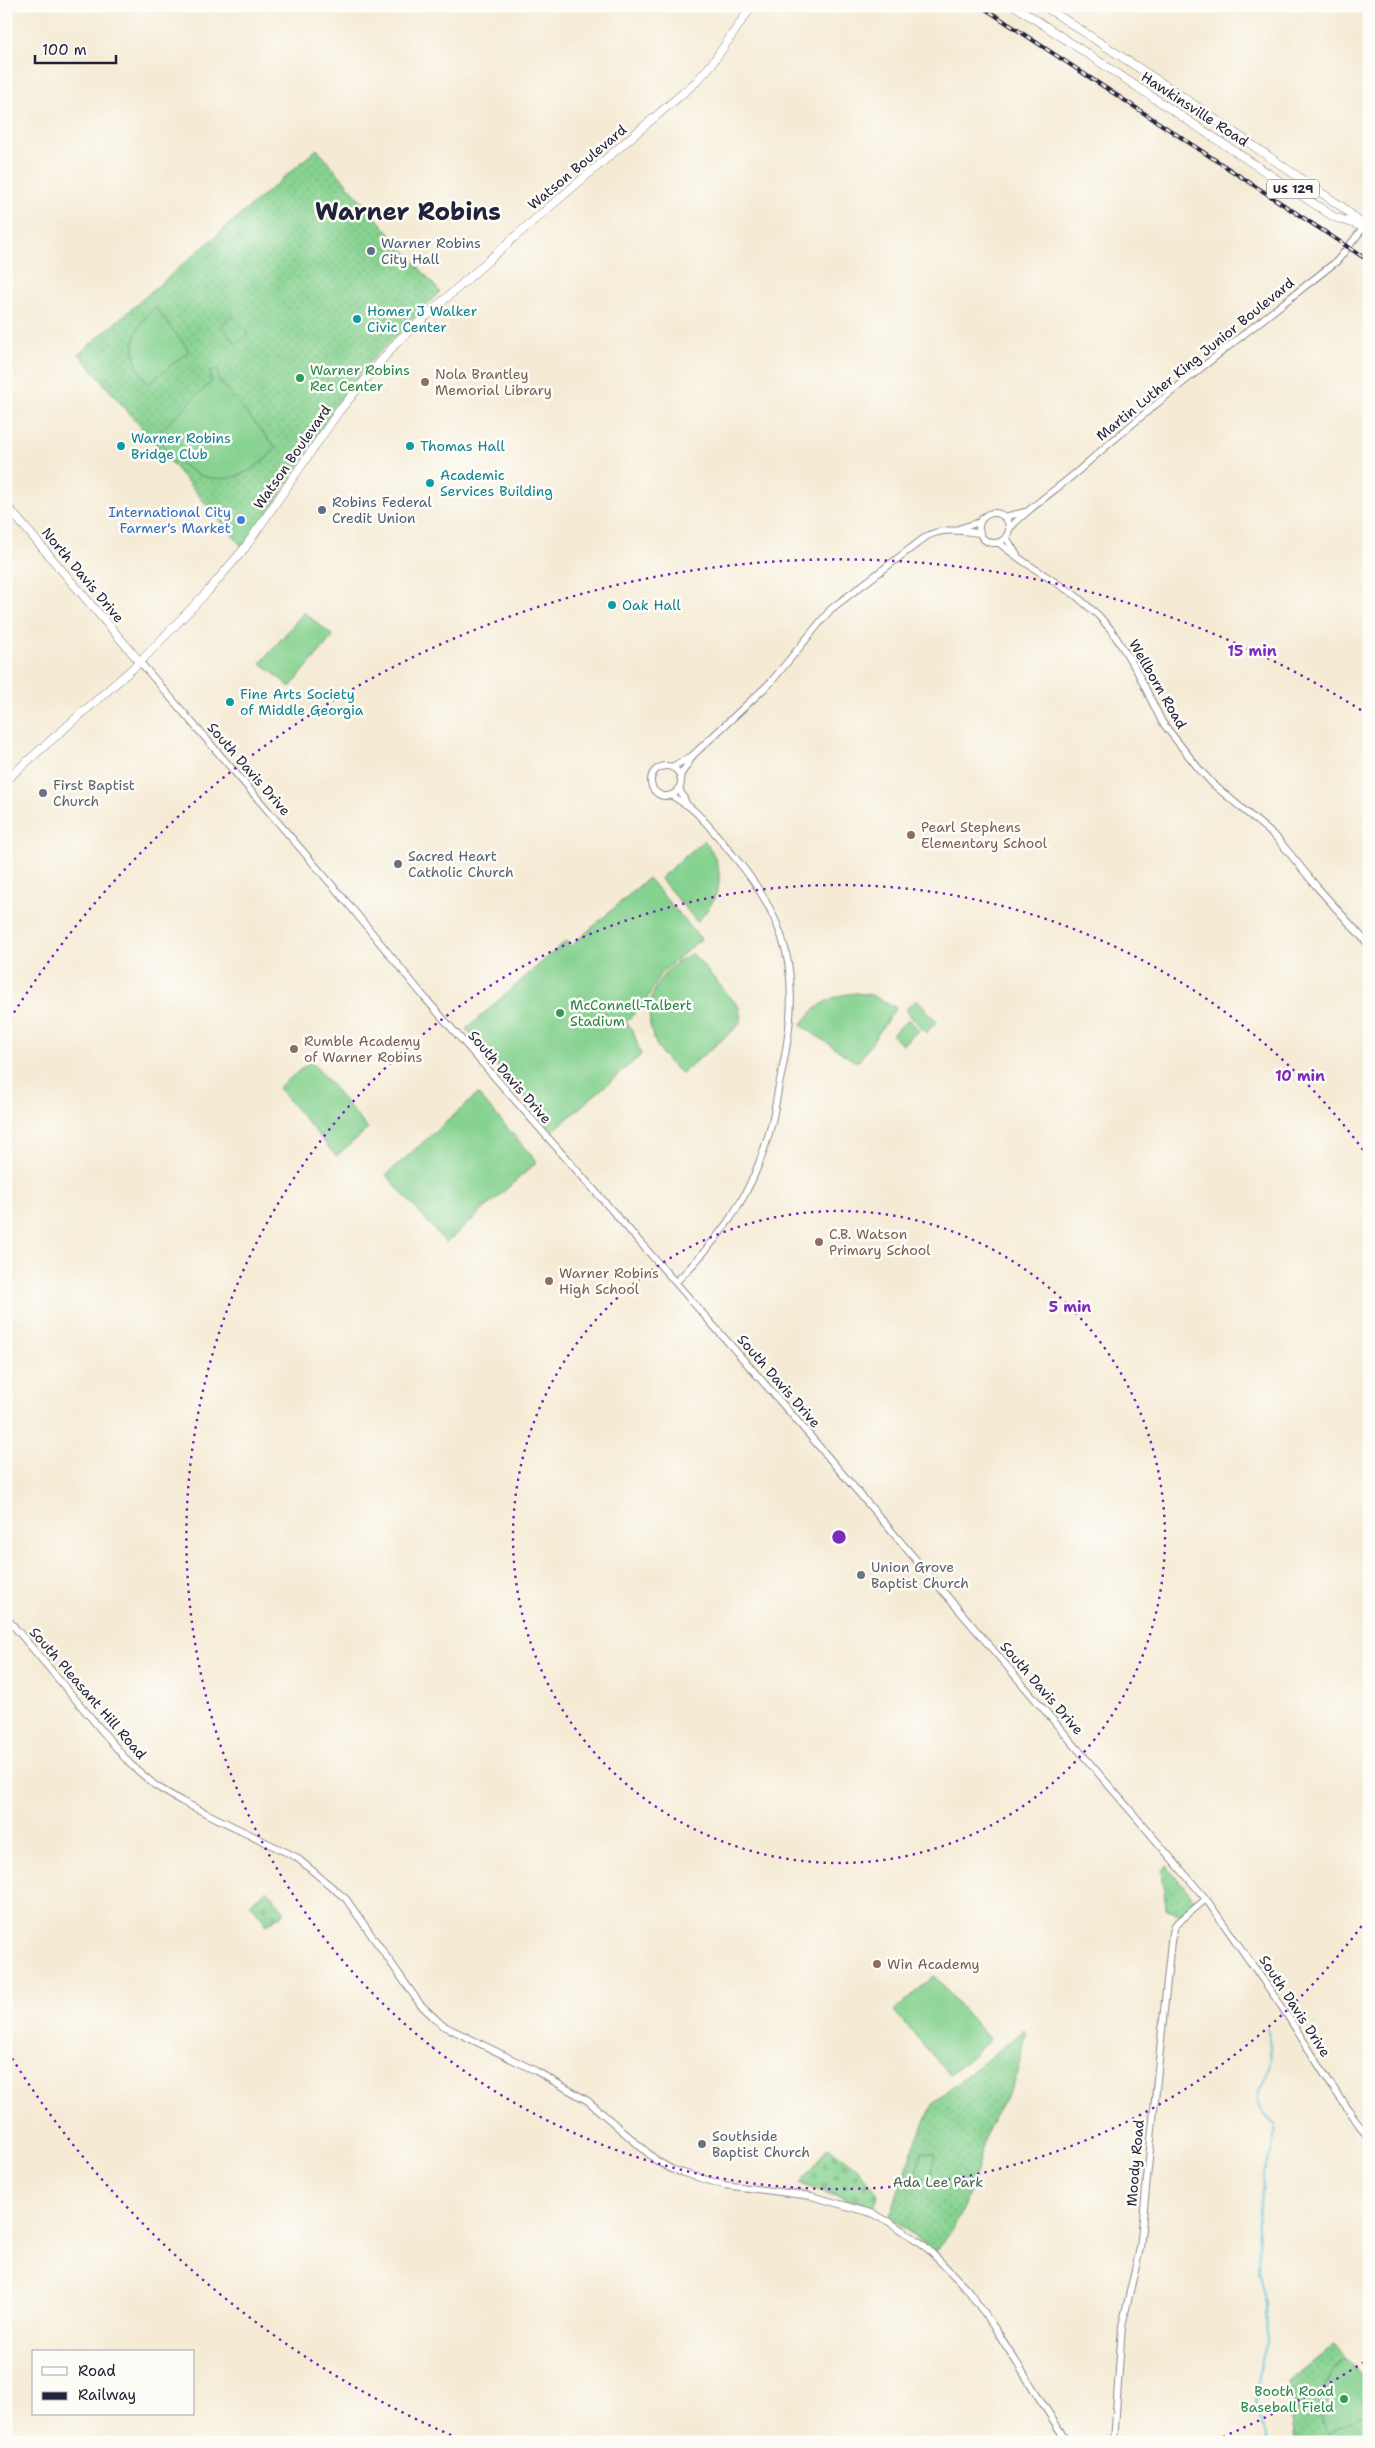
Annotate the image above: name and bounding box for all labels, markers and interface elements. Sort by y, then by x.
scale bar [35,32,116,64]
text: 100 m [42,40,87,60]
street label: Hawkinsville Road [1138,68,1252,151]
street label: Watson Boulevard [524,120,630,214]
road number: US 129 [1267,180,1319,198]
district label: Warner Robins [315,196,501,228]
place label: Warner Robins City Hall [381,234,481,268]
marker: Warner Robins City Hall [365,245,377,257]
street label: Martin Luther King Junior Boulevard [1092,273,1298,445]
place label: Homer J Walker Civic Center [367,302,478,336]
marker: Homer J Walker Civic Center [351,313,363,325]
place label: Warner Robins Rec Center [310,361,410,395]
place label: Nola Brantley Memorial Library [435,365,552,399]
marker: Warner Robins Rec Center [294,372,306,384]
marker: Nola Brantley Memorial Library [419,376,431,388]
street label: Watson Boulevard [249,401,335,513]
place label: Warner Robins Bridge Club [131,429,231,463]
place label: Thomas Hall [420,437,505,455]
marker: Warner Robins Bridge Club [115,440,127,452]
marker: Thomas Hall [404,440,416,452]
place label: Academic Services Building [440,466,553,500]
marker: Academic Services Building [424,477,436,489]
place label: Robins Federal Credit Union [332,493,432,527]
place label: International City Farmer's Market [108,503,231,537]
marker: Robins Federal Credit Union [316,504,328,516]
marker: International City Farmer's Market [235,514,247,526]
street label: North Davis Drive [38,524,128,626]
place label: Oak Hall [622,596,681,614]
marker: Oak Hall [606,599,618,611]
street label: Wellborn Road [1125,636,1191,732]
text: 15 min [1227,641,1277,661]
place label: Fine Arts Society of Middle Georgia [240,685,364,719]
marker: Fine Arts Society of Middle Georgia [224,696,236,708]
street label: South Davis Drive [204,719,295,819]
place label: First Baptist Church [53,776,135,810]
marker: First Baptist Church [37,787,49,799]
place label: Pearl Stephens Elementary School [921,818,1048,852]
marker: Pearl Stephens Elementary School [905,829,917,841]
place label: Sacred Heart Catholic Church [408,847,514,881]
marker: Sacred Heart Catholic Church [392,858,404,870]
place label: McConnell-Talbert Stadium [570,996,692,1030]
marker: McConnell-Talbert Stadium [554,1007,566,1019]
street label: South Davis Drive [465,1027,556,1127]
place label: Rumble Academy of Warner Robins [304,1032,422,1066]
marker: Rumble Academy of Warner Robins [288,1043,300,1055]
text: 10 min [1275,1066,1325,1086]
place label: C.B. Watson Primary School [829,1225,931,1259]
marker: C.B. Watson Primary School [813,1236,825,1248]
place label: Warner Robins High School [559,1264,659,1298]
marker: Warner Robins High School [543,1275,555,1287]
text: 5 min [1049,1297,1091,1317]
street label: South Davis Drive [734,1331,825,1431]
centre of rings [830,1528,848,1546]
place label: Union Grove Baptist Church [871,1558,969,1592]
marker: Union Grove Baptist Church [855,1569,867,1581]
street label: South Pleasant Hill Road [26,1623,150,1763]
street label: South Davis Drive [997,1638,1088,1738]
street label: South Davis Drive [1255,1952,1335,2060]
place label: Win Academy [887,1955,980,1973]
marker: Win Academy [871,1958,883,1970]
street label: Moody Road [1122,2119,1148,2207]
place label: Southside Baptist Church [712,2127,810,2161]
marker: Southside Baptist Church [696,2138,708,2150]
park label: Ada Lee Park [893,2173,983,2191]
legend [32,2350,195,2416]
text: Road [78,2361,116,2381]
place label: Booth Road Baseball Field [1241,2382,1334,2416]
text: Railway [78,2385,136,2405]
marker: Booth Road Baseball Field [1338,2393,1350,2405]

